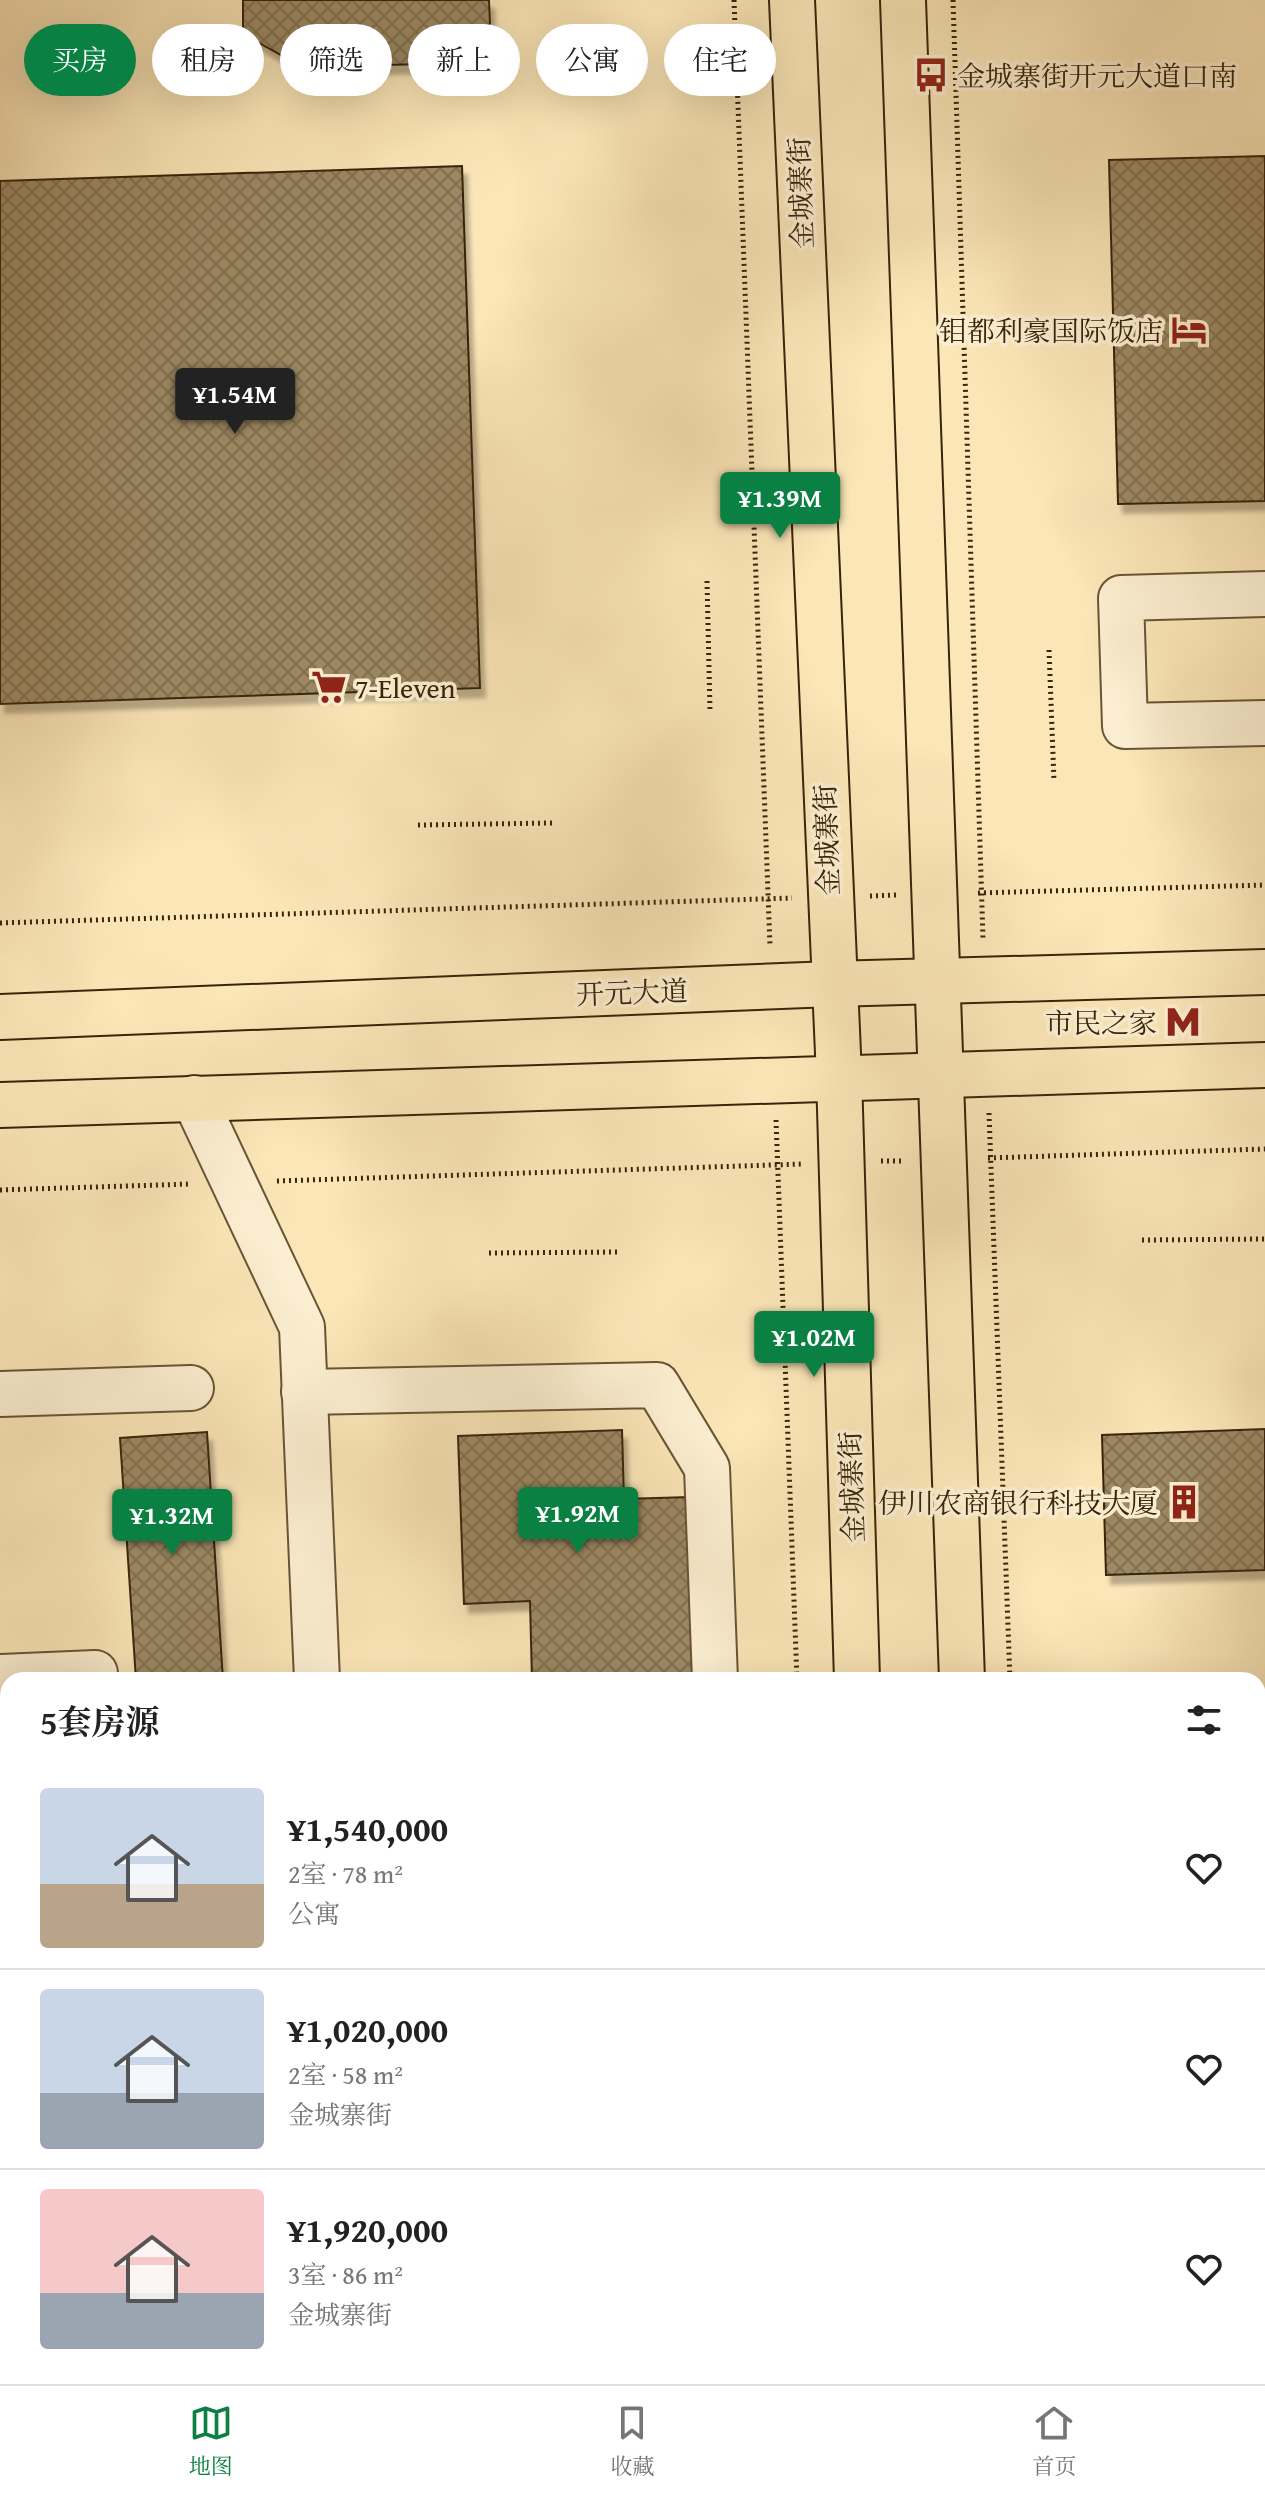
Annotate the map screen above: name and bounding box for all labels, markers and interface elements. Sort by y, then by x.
chip: 买房 [24,24,136,96]
chip: 租房 [152,24,264,96]
chip: 筛选 [280,24,392,96]
chip: 新上 [408,24,520,96]
chip: 公寓 [536,24,648,96]
chip: 住宅 [664,24,776,96]
place label: 金城寨街开元大道口南 [957,55,1237,96]
bus stop icon: 金城寨街开元大道口南 [912,56,950,94]
street label: 金城寨街 [778,136,822,250]
place label: 钼都利豪国际饭店 [939,310,1163,351]
hotel icon: 钼都利豪国际饭店 [1170,311,1208,349]
pin: ¥1.54M [170,368,300,436]
text: ¥1.54M [193,374,277,413]
pin: ¥1.39M [715,472,845,540]
text: ¥1.39M [738,478,822,517]
place label: 7-Eleven [355,667,456,708]
supermarket icon: 7-Eleven [310,668,348,706]
street label: 金城寨街 [804,783,848,897]
street label: 开元大道 [575,970,689,1014]
place label: 市民之家 [1045,1002,1157,1043]
metro station icon: 市民之家 [1164,1003,1202,1041]
pin: ¥1.02M [749,1311,879,1379]
text: ¥1.02M [772,1317,856,1356]
street label: 金城寨街 [829,1430,873,1544]
place label: 伊川农商银行科技大厦 [878,1482,1158,1523]
building icon: 伊川农商银行科技大厦 [1165,1483,1203,1521]
pin: ¥1.92M [513,1487,643,1555]
pin: ¥1.32M [107,1489,237,1557]
text: ¥1.92M [536,1493,620,1532]
text: ¥1.32M [130,1495,214,1534]
text: 5套房源 [40,1697,160,1746]
icon: filters [1182,1698,1226,1742]
text: ¥1,540,000 [288,1804,448,1853]
icon: home [104,1820,200,1916]
icon: heart [1182,1846,1226,1890]
text: 2室 · 78 m² [288,1854,403,1893]
text: 公寓 [288,1894,340,1933]
text: ¥1,020,000 [288,2005,448,2054]
icon: home [104,2021,200,2117]
icon: heart [1182,2047,1226,2091]
text: 2室 · 58 m² [288,2055,403,2094]
text: 金城寨街 [288,2095,392,2134]
text: ¥1,920,000 [288,2205,448,2254]
icon: home [104,2221,200,2317]
icon: heart [1182,2247,1226,2291]
text: 3室 · 86 m² [288,2255,403,2294]
text: 金城寨街 [288,2295,392,2334]
tab: 地图 [189,2401,233,2482]
tab: 收藏 [610,2401,654,2482]
tab: 首页 [1032,2401,1076,2482]

